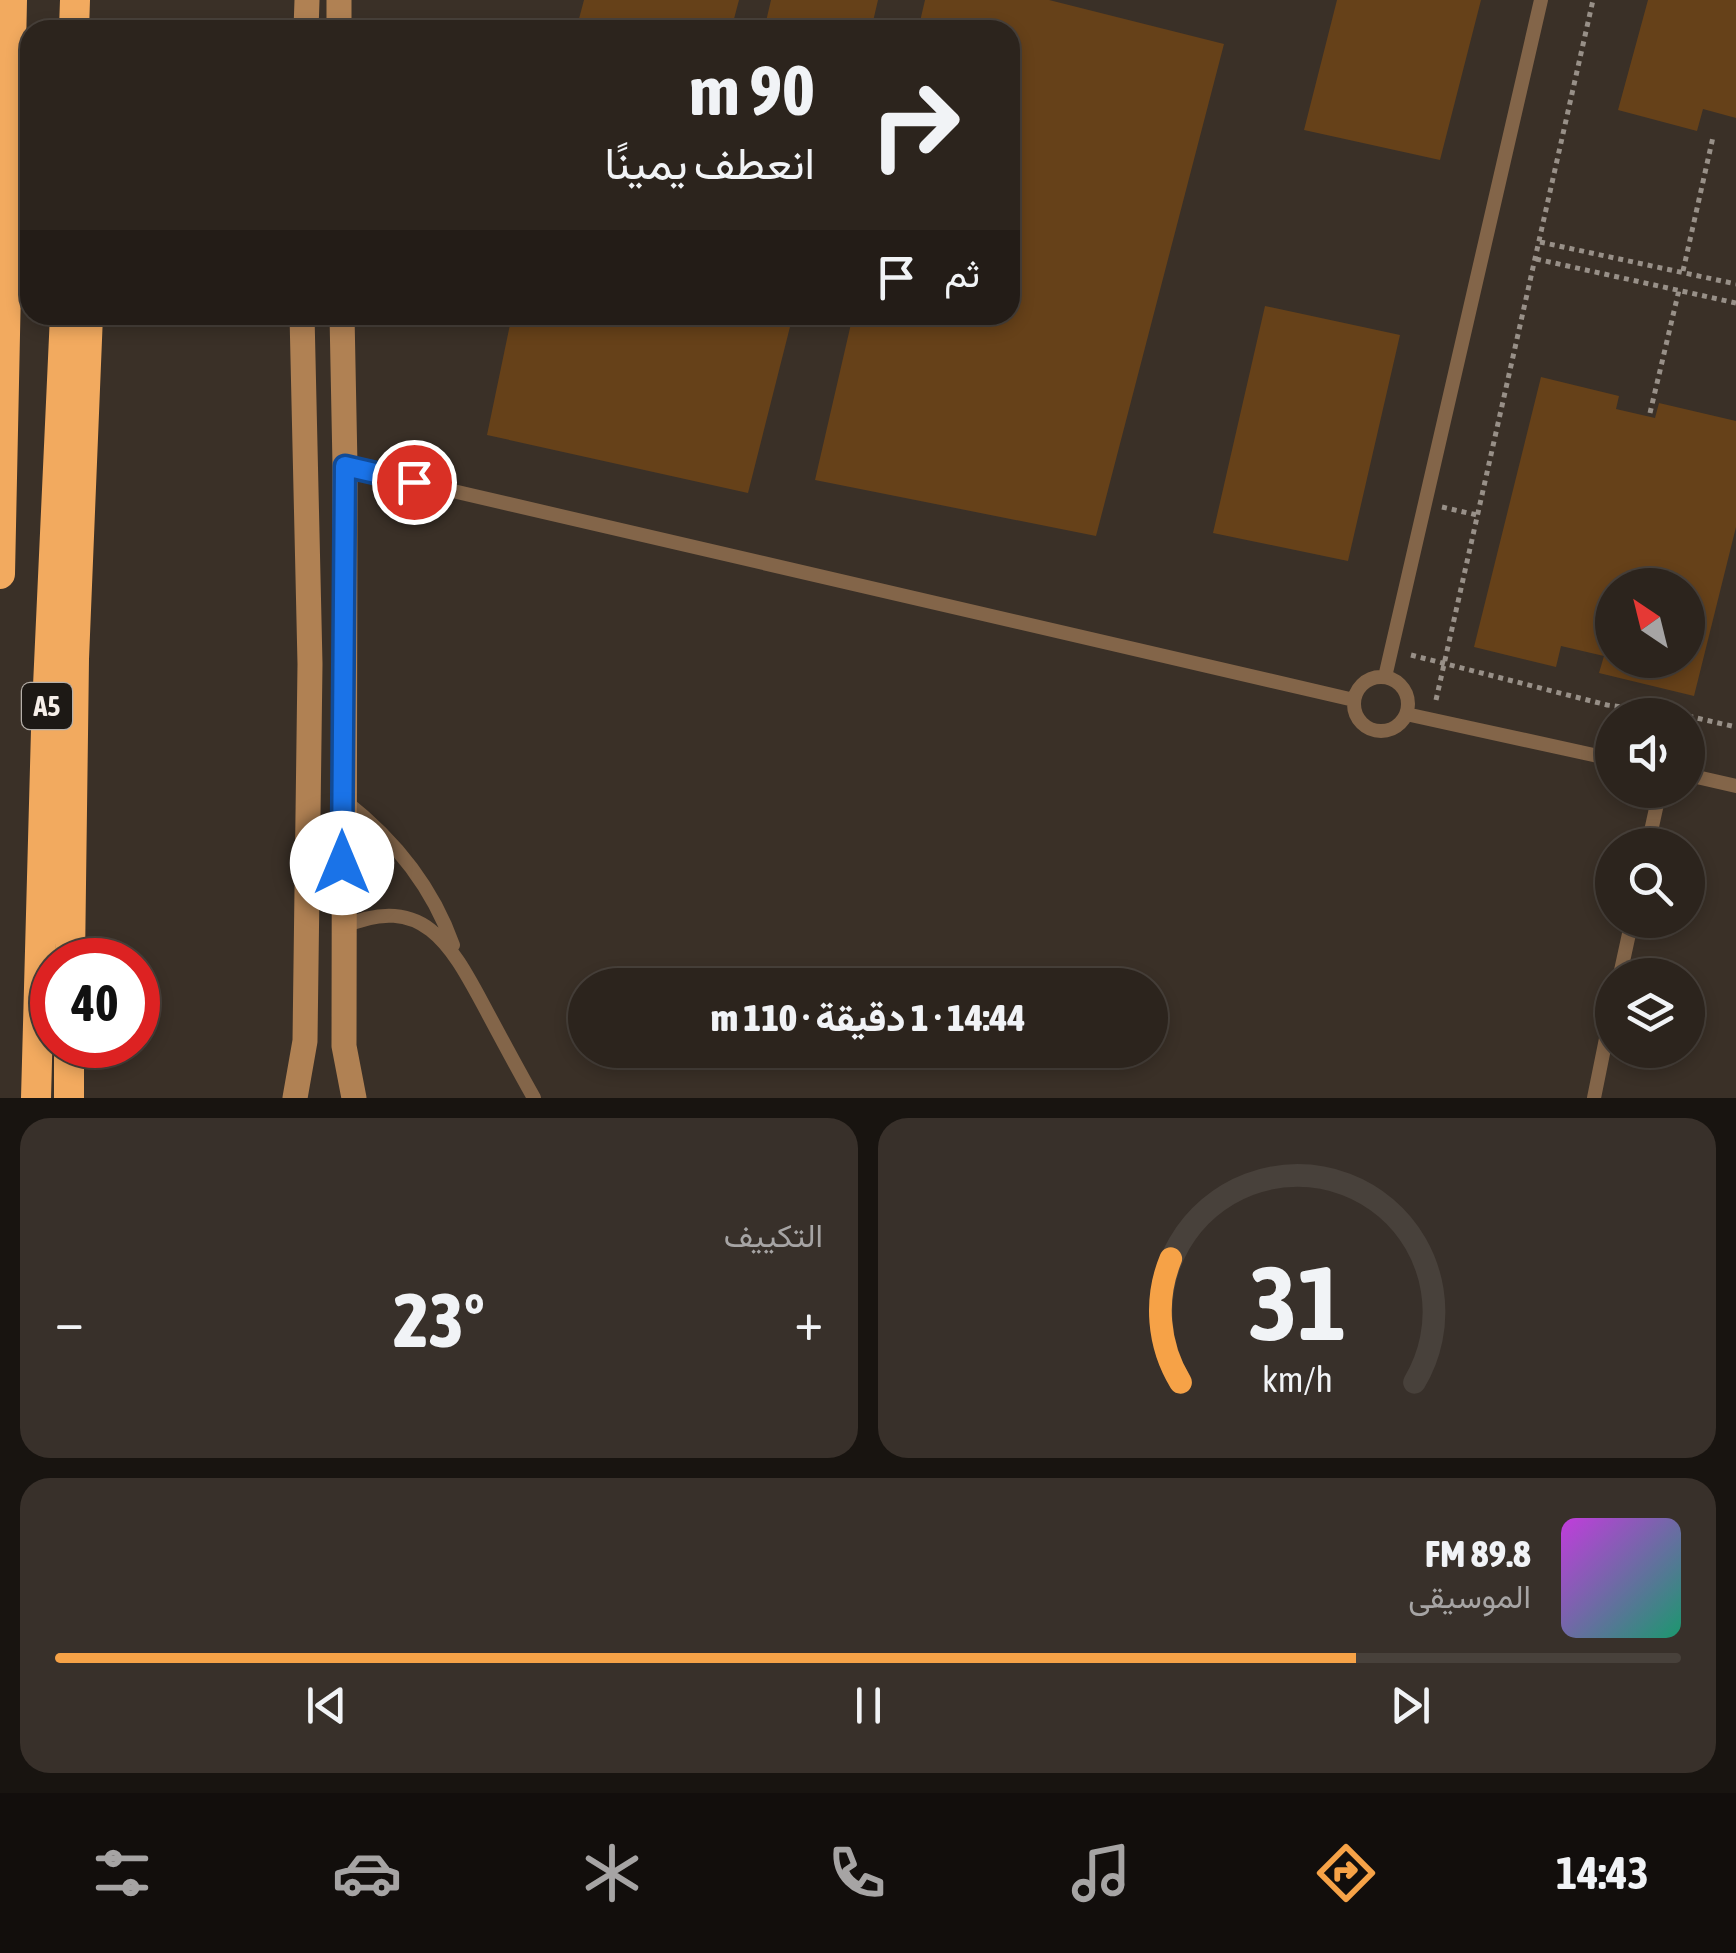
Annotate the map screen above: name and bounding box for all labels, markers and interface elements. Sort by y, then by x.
text: 90 m [689,50,815,130]
icon: right [850,60,980,190]
text: انعطف يمينًا [605,137,815,189]
icon: arrive [869,250,924,305]
text: ثم [944,252,980,295]
pin [372,440,457,525]
icon: arrive [387,455,442,510]
north arrow [1595,568,1705,678]
map controls [1595,568,1705,1068]
road number: A5 [22,683,72,729]
button: sound [1595,698,1705,808]
position arrow [290,811,394,915]
button: search [1595,828,1705,938]
speed limit sign: 40 [30,938,160,1068]
button: layers [1595,958,1705,1068]
text: 14:44 · 1 دقيقة · 110 m [711,996,1025,1039]
text: التكييف [724,1217,823,1254]
text: 31 [1248,1243,1346,1362]
text: 23° [393,1277,485,1363]
text: − [55,1289,84,1352]
text: + [794,1289,823,1352]
text: km/h [1262,1359,1332,1400]
text: 89.8 FM [1425,1532,1531,1575]
text: الموسيقى [1408,1578,1531,1615]
icon: previous [299,1678,354,1733]
icon: pause [841,1678,896,1733]
icon: next [1383,1678,1438,1733]
icon: filters [87,1838,157,1908]
icon: car [332,1838,402,1908]
icon: climate [577,1838,647,1908]
icon: phone [822,1838,892,1908]
icon: music [1066,1838,1136,1908]
icon: directions [1311,1838,1381,1908]
text: 14:43 [1556,1847,1649,1899]

